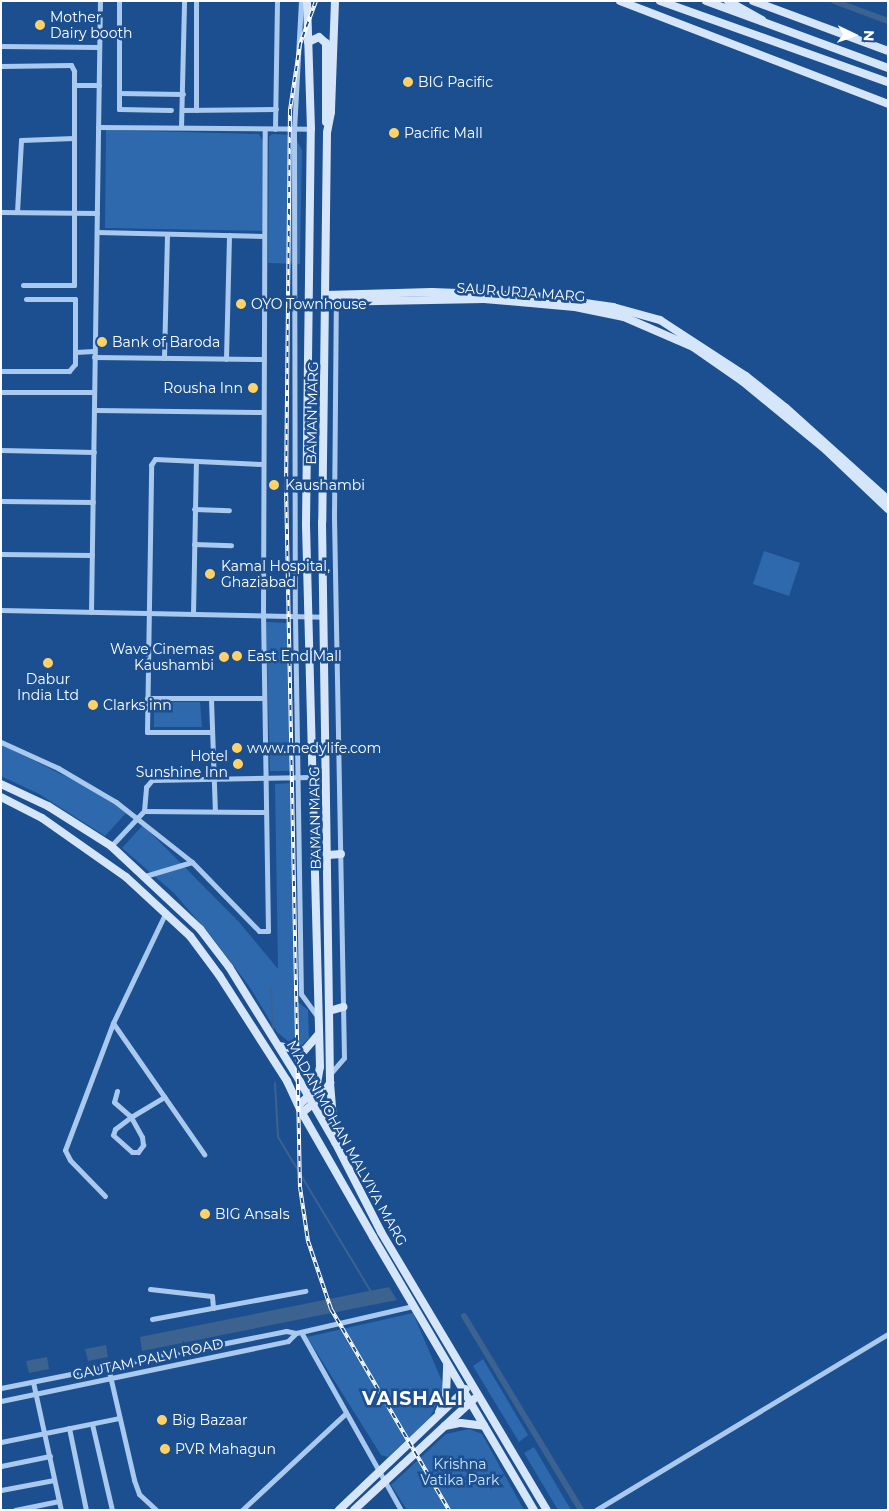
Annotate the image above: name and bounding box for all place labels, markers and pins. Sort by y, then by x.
place label: Mother Dairy booth [50,9,133,41]
marker: Mother Dairy booth [34,19,46,31]
place label: BIG Pacific [418,74,493,90]
marker: BIG Pacific [402,76,414,88]
place label: Pacific Mall [404,125,483,141]
marker: Pacific Mall [388,127,400,139]
place label: OYO Townhouse [251,296,367,312]
marker: OYO Townhouse [235,298,247,310]
place label: Bank of Baroda [112,334,220,350]
marker: Bank of Baroda [96,336,108,348]
place label: Rousha Inn [163,380,243,396]
marker: Rousha Inn [247,382,259,394]
place label: Kaushambi [285,477,365,493]
marker: Kaushambi [267,478,281,492]
place label: Kamal Hospital, Ghaziabad [221,558,330,590]
marker: Kamal Hospital, Ghaziabad [203,567,217,581]
place label: Wave Cinemas Kaushambi [110,641,214,674]
place label: East End Mall [247,648,342,664]
marker: East End Mall [231,650,243,662]
marker: Wave Cinemas Kaushambi [218,651,230,663]
marker: Dabur India Ltd [42,657,54,669]
place label: Dabur India Ltd [17,671,79,704]
place label: Clarks inn [103,697,172,713]
marker: Clarks inn [87,699,99,711]
place label: www.medylife.com [247,740,381,756]
marker: www.medylife.com [231,742,243,754]
place label: Hotel Sunshine Inn [136,748,228,780]
marker: Hotel Sunshine Inn [232,758,244,770]
place label: BIG Ansals [215,1206,289,1222]
marker: BIG Ansals [199,1208,211,1220]
place label: Big Bazaar [172,1412,248,1428]
marker: Big Bazaar [156,1414,168,1426]
place label: PVR Mahagun [175,1441,276,1457]
marker: PVR Mahagun [159,1443,171,1455]

